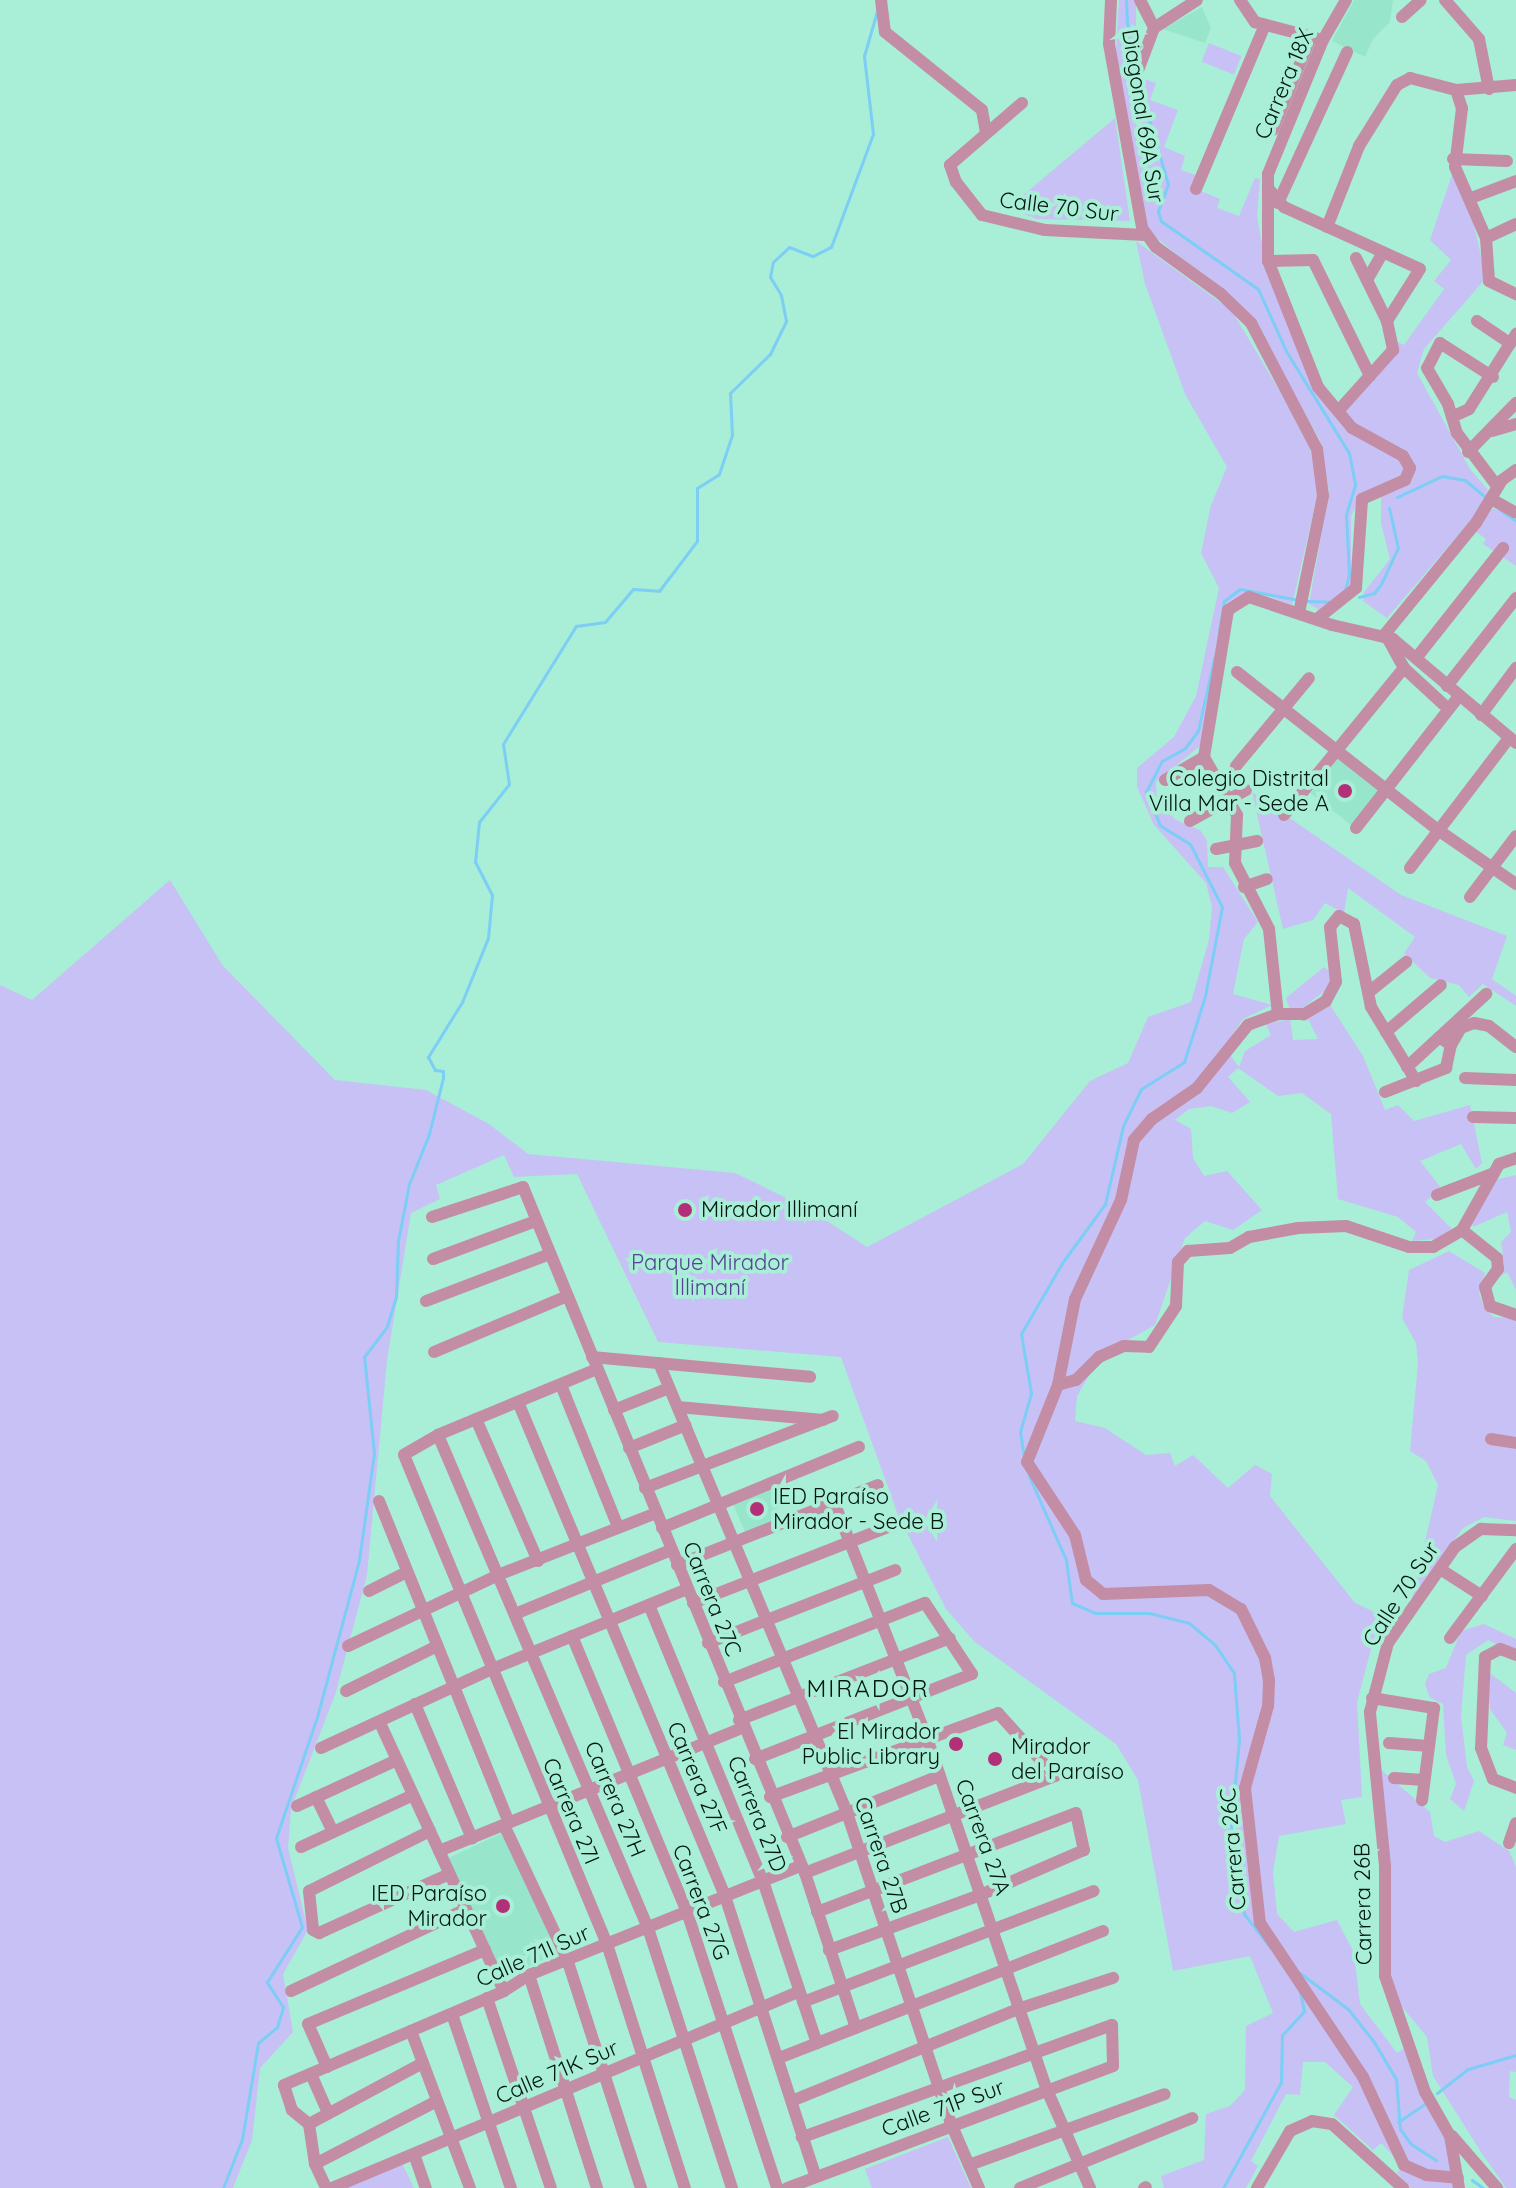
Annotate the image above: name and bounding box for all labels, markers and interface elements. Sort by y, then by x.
street label: Carrera 18X [1249,25,1319,143]
street label: Diagonal 69A Sur [1116,27,1170,205]
street label: Calle 70 Sur [998,187,1120,227]
place label: Colegio Distrital Villa Mar - Sede A [1149,765,1329,816]
marker: Colegio Distrital Villa Mar - Sede A [1336,782,1354,800]
place label: Mirador Illimaní [701,1197,858,1223]
marker: Mirador Illimaní [676,1201,694,1219]
park label: Parque Mirador Illimaní [631,1249,789,1300]
place label: IED Paraíso Mirador - Sede B [773,1483,944,1534]
marker: IED Paraíso Mirador - Sede B [748,1500,766,1518]
street label: Calle 70 Sur [1357,1537,1445,1651]
street label: Carrera 27C [677,1538,747,1660]
district label: MIRADOR [806,1675,930,1703]
street label: Carrera 27F [661,1718,733,1838]
place label: El Mirador Public Library [802,1718,940,1770]
place label: Mirador del Paraíso [1011,1733,1124,1784]
marker: El Mirador Public Library [947,1735,965,1753]
street label: Carrera 27H [579,1737,651,1861]
marker: Mirador del Paraíso [986,1750,1004,1768]
street label: Carrera 27D [722,1752,792,1876]
street label: Carrera 27I [537,1754,605,1868]
street label: Carrera 27A [950,1775,1016,1899]
street label: Carrera 26C [1215,1787,1251,1911]
street label: Carrera 27B [849,1793,913,1917]
street label: Carrera 27G [667,1840,735,1964]
street label: Carrera 26B [1349,1843,1377,1965]
place label: IED Paraíso Mirador [371,1880,487,1932]
marker: IED Paraíso Mirador [494,1897,512,1915]
street label: Calle 71I Sur [472,1919,594,1993]
street label: Calle 71K Sur [492,2034,622,2110]
street label: Calle 71P Sur [878,2074,1008,2142]

